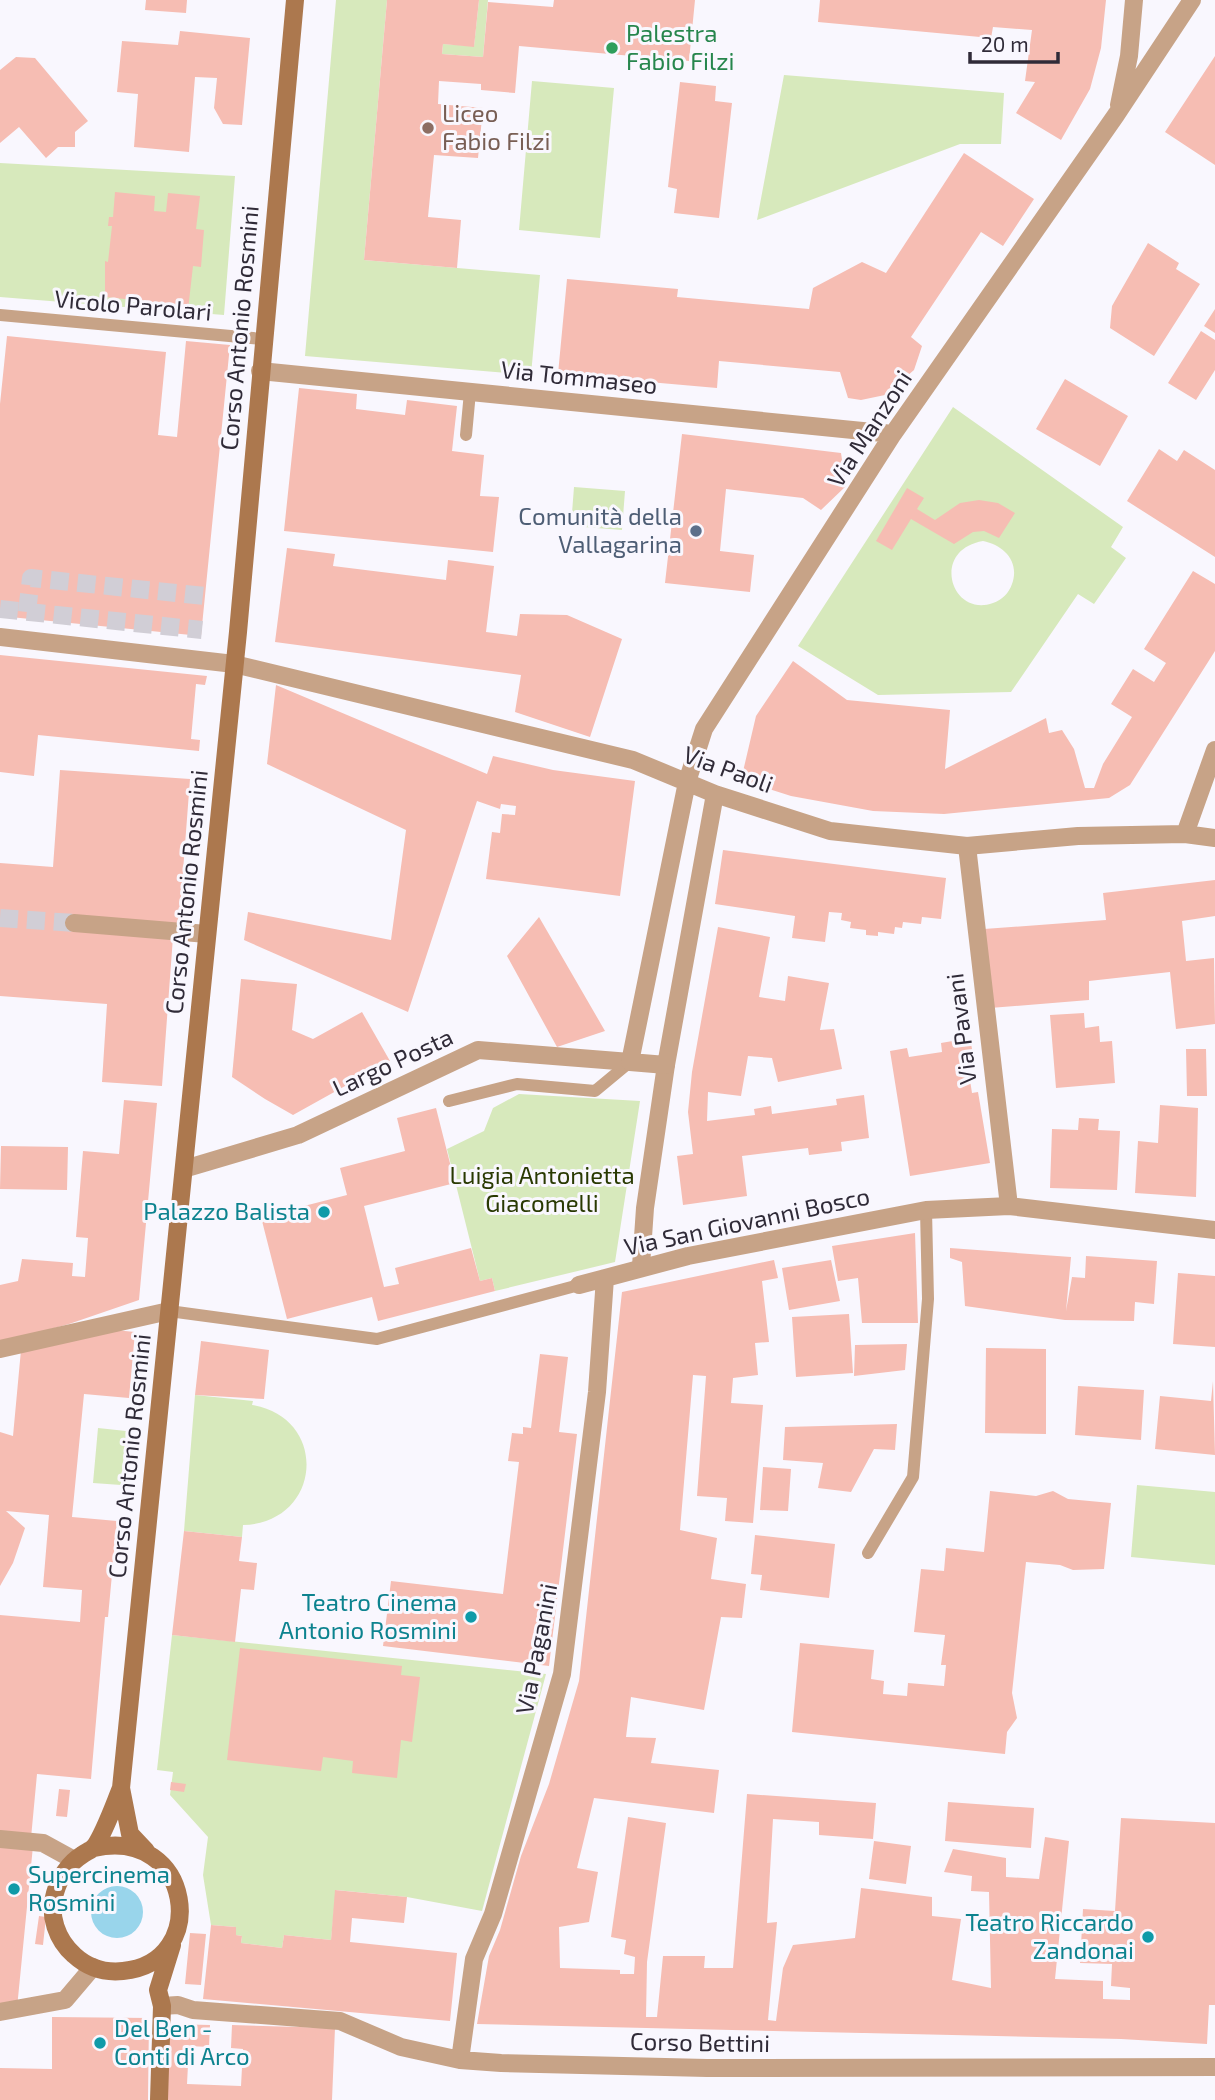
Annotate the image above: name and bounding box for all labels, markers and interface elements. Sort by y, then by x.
place label: Palestra Fabio Filzi [626,18,734,75]
scale bar [970,21,1058,65]
text: 20 m [981,31,1029,56]
marker: Palestra Fabio Filzi [604,40,620,56]
place label: Liceo Fabio Filzi [442,98,550,155]
marker: Liceo Fabio Filzi [420,120,436,136]
street label: Corso Antonio Rosmini [213,204,264,451]
street label: Vicolo Parolari [53,283,213,326]
street label: Via Tommaseo [499,354,659,399]
street label: Via Manzoni [820,365,917,492]
place label: Comunità della Vallagarina [518,501,682,558]
marker: Comunità della Vallagarina [688,523,704,539]
street label: Via Paoli [680,739,777,798]
street label: Corso Antonio Rosmini [158,768,213,1015]
street label: Via Pavani [939,972,982,1087]
street label: Largo Posta [328,1021,457,1102]
park label: Luigia Antonietta Giacomelli [449,1160,635,1217]
street label: Via San Giovanni Bosco [621,1180,872,1261]
place label: Palazzo Balista [143,1196,310,1225]
marker: Palazzo Balista [316,1204,332,1220]
street label: Corso Antonio Rosmini [101,1332,156,1579]
street label: Via Paganini [509,1581,562,1717]
place label: Teatro Cinema Antonio Rosmini [279,1587,457,1644]
marker: Teatro Cinema Antonio Rosmini [463,1609,479,1625]
place label: Supercinema Rosmini [28,1859,170,1916]
marker: Supercinema Rosmini [6,1881,22,1897]
place label: Teatro Riccardo Zandonai [965,1907,1134,1964]
marker: Teatro Riccardo Zandonai [1140,1929,1156,1945]
place label: Del Ben - Conti di Arco [114,2013,250,2070]
street label: Corso Bettini [630,2026,770,2057]
marker: Del Ben - Conti di Arco [92,2035,108,2051]

